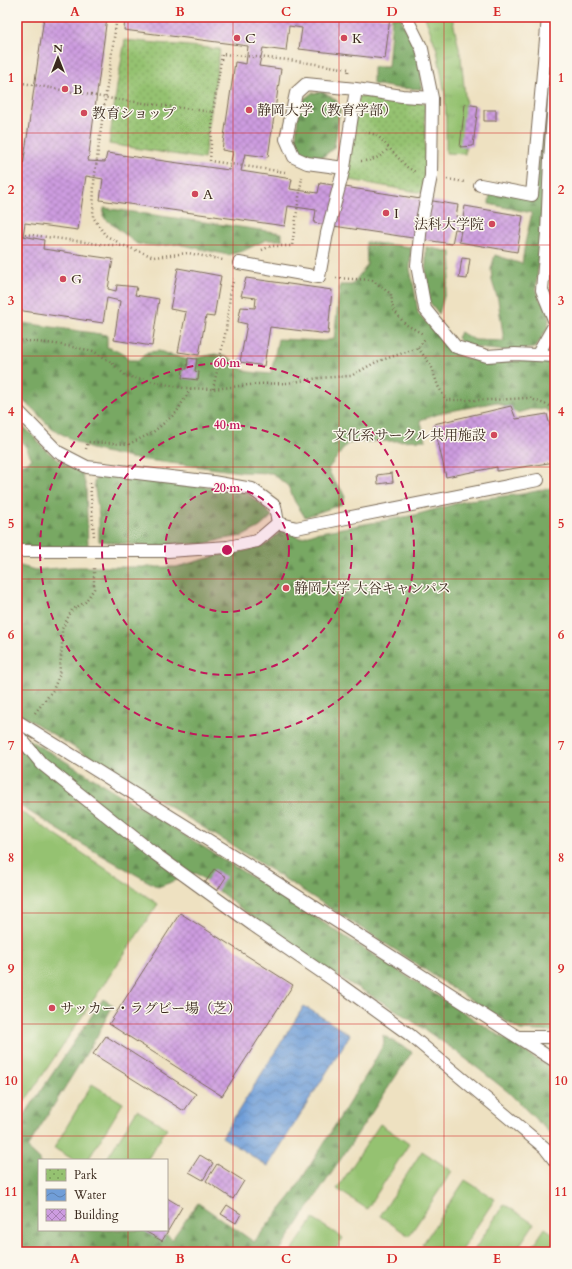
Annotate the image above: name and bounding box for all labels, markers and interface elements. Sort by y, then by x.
text: A [70,3,80,21]
text: B [175,3,185,21]
text: C [281,3,291,21]
text: D [386,3,398,21]
text: E [493,3,501,21]
place label: C [245,29,256,48]
place label: K [352,29,363,48]
marker: C [232,33,242,43]
marker: K [339,33,349,43]
north arrow [38,38,78,78]
text: N [53,41,63,56]
text: 1 [8,69,14,87]
text: 1 [558,69,564,87]
place label: B [73,80,83,99]
marker: B [60,84,70,94]
place label: 静岡大学（教育学部） [257,101,397,120]
place label: 教育ショップ [92,104,176,123]
marker: 静岡大学（教育学部） [244,105,254,115]
marker: 教育ショップ [79,108,89,118]
text: 2 [8,181,15,199]
text: 2 [558,181,565,199]
place label: A [203,185,213,204]
marker: A [190,189,200,199]
place label: I [394,204,399,223]
marker: I [381,208,391,218]
place label: 法科大学院 [414,215,484,234]
marker: 法科大学院 [487,219,497,229]
place label: G [71,270,82,289]
marker: G [58,274,68,284]
text: 3 [8,292,15,310]
text: 3 [558,292,565,310]
text: 60 m [214,355,241,371]
text: 4 [8,403,15,421]
text: 4 [558,403,565,421]
text: 40 m [214,417,241,433]
place label: 文化系サークル共用施設 [332,426,486,445]
marker: 文化系サークル共用施設 [489,430,499,440]
text: 20 m [214,480,241,496]
text: 5 [8,515,14,533]
text: 5 [558,515,564,533]
centre of rings [220,543,234,557]
place label: 静岡大学 大谷キャンパス [294,579,451,598]
marker: 静岡大学 大谷キャンパス [281,583,291,593]
text: 6 [8,626,15,644]
text: 6 [558,626,565,644]
text: 7 [8,737,15,755]
text: 7 [558,737,565,755]
text: 8 [8,849,14,867]
text: 8 [558,849,564,867]
text: 9 [8,960,15,978]
text: 9 [558,960,565,978]
place label: サッカー・ラグビー場（芝） [60,999,241,1018]
marker: サッカー・ラグビー場（芝） [47,1003,57,1013]
text: 10 [4,1072,18,1090]
text: 10 [554,1072,568,1090]
legend [38,1159,168,1231]
text: Park [74,1167,98,1183]
text: 11 [4,1183,18,1201]
text: 11 [554,1183,568,1201]
text: Water [73,1187,107,1203]
text: Building [74,1207,119,1223]
text: A [70,1250,80,1268]
text: B [175,1250,185,1268]
text: C [281,1250,291,1268]
text: D [386,1250,398,1268]
text: E [493,1250,501,1268]

